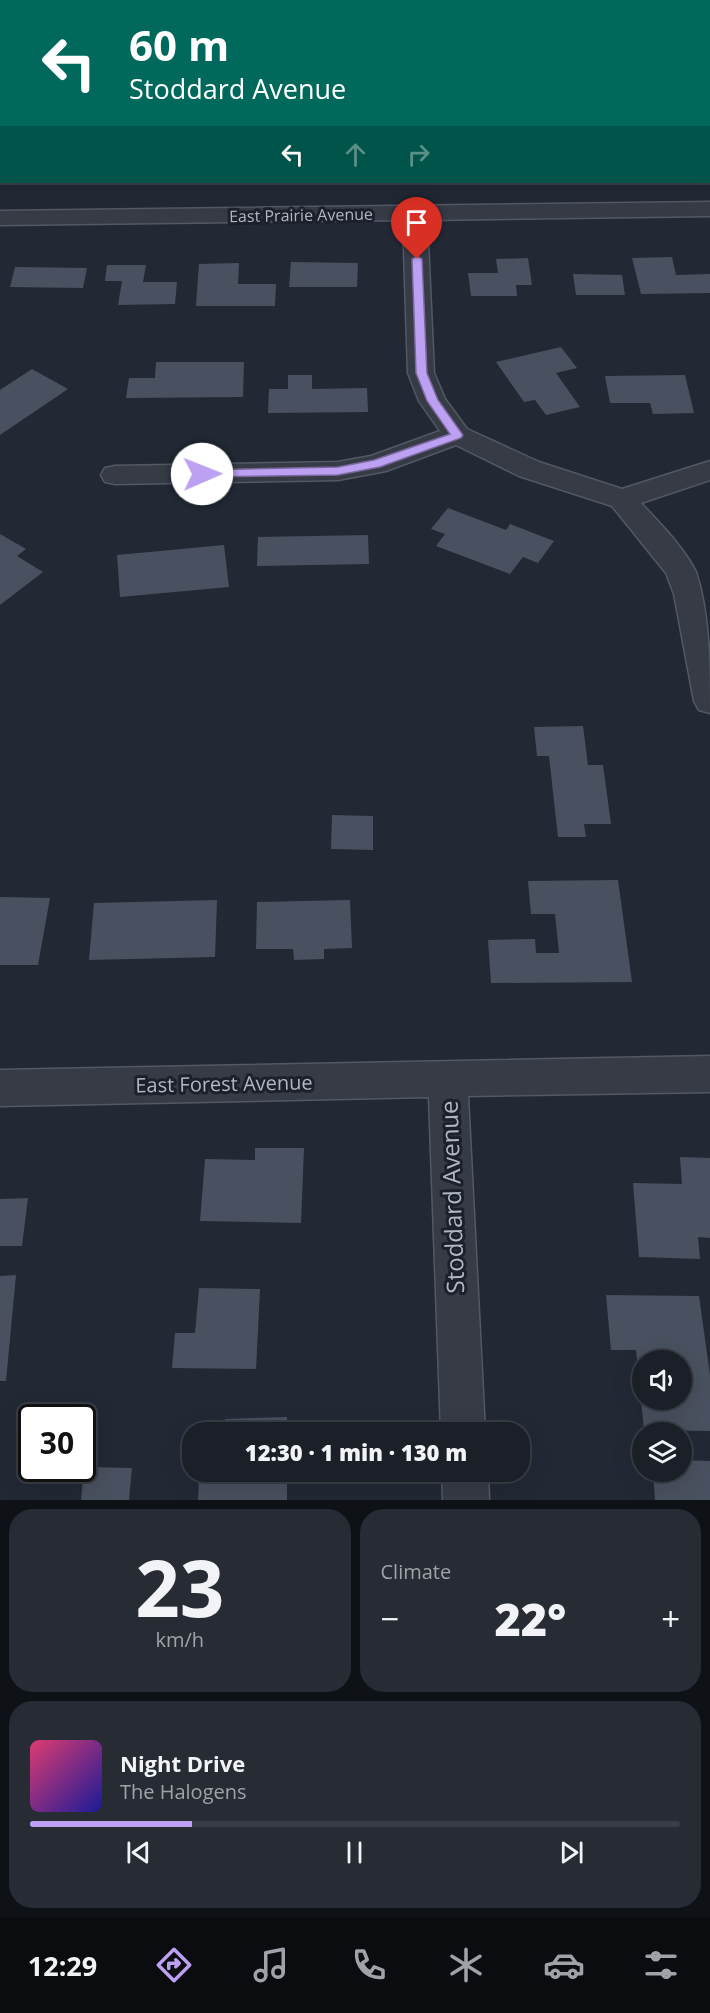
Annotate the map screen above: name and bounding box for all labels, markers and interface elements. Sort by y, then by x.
text: 60 m [129,16,229,73]
icon: left [30,24,108,102]
text: Stoddard Avenue [129,70,346,107]
icon: left [276,138,309,171]
icon: ahead [339,138,372,171]
icon: right [402,138,435,171]
pin [391,197,442,259]
street label: East Prairie Avenue [229,203,373,227]
icon: arrive [400,206,433,239]
position arrow [170,442,234,506]
street label: East Forest Avenue [135,1068,313,1099]
street label: Stoddard Avenue [432,1100,471,1294]
map controls [632,1350,692,1482]
button: sound [632,1350,692,1410]
speed limit sign: 30 [18,1404,96,1482]
button: layers [632,1422,692,1482]
text: 12:30 · 1 min · 130 m [245,1437,467,1467]
text: 23 [135,1534,224,1640]
text: Climate [381,1558,451,1585]
text: 22° [494,1588,566,1649]
text: − [381,1596,399,1641]
text: + [661,1596,680,1641]
text: km/h [155,1626,204,1653]
text: Night Drive [120,1748,245,1778]
text: The Halogens [120,1778,247,1805]
icon: previous [122,1836,155,1869]
icon: pause [338,1836,371,1869]
icon: next [555,1836,588,1869]
icon: directions [153,1944,195,1986]
icon: music [250,1944,292,1986]
icon: phone [348,1944,390,1986]
icon: climate [445,1944,487,1986]
icon: car [543,1944,585,1986]
icon: filters [640,1944,682,1986]
text: 12:29 [28,1947,97,1984]

